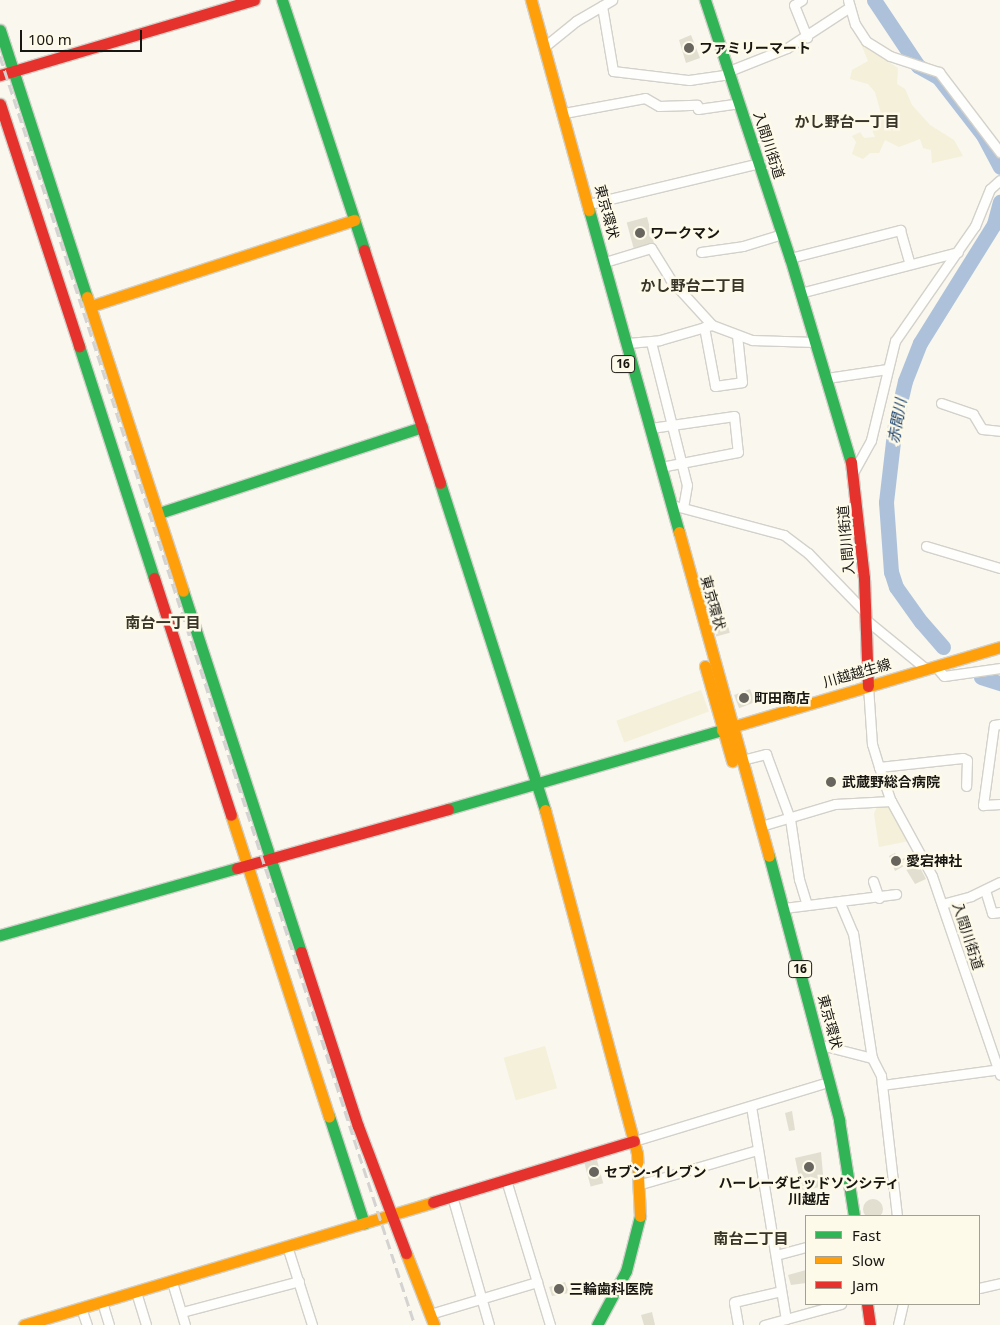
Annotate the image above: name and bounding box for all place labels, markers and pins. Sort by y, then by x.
place label: ファミリーマート [699,40,811,56]
marker: ファミリーマート [683,42,695,54]
place label: ワークマン [650,225,720,241]
marker: ワークマン [634,227,646,239]
place label: 町田商店 [754,690,810,706]
marker: 町田商店 [738,692,750,704]
place label: 武蔵野総合病院 [842,774,940,790]
marker: 武蔵野総合病院 [824,775,838,789]
place label: 愛宕神社 [906,853,962,869]
marker: 愛宕神社 [890,855,902,867]
marker: ハーレーダビッドソンシティ 川越店 [803,1161,815,1173]
place label: セブン-イレブン [604,1164,706,1180]
marker: セブン-イレブン [588,1166,600,1178]
place label: ハーレーダビッドソンシティ 川越店 [718,1175,900,1208]
place label: 三輪歯科医院 [569,1281,653,1297]
marker: 三輪歯科医院 [553,1283,565,1295]

